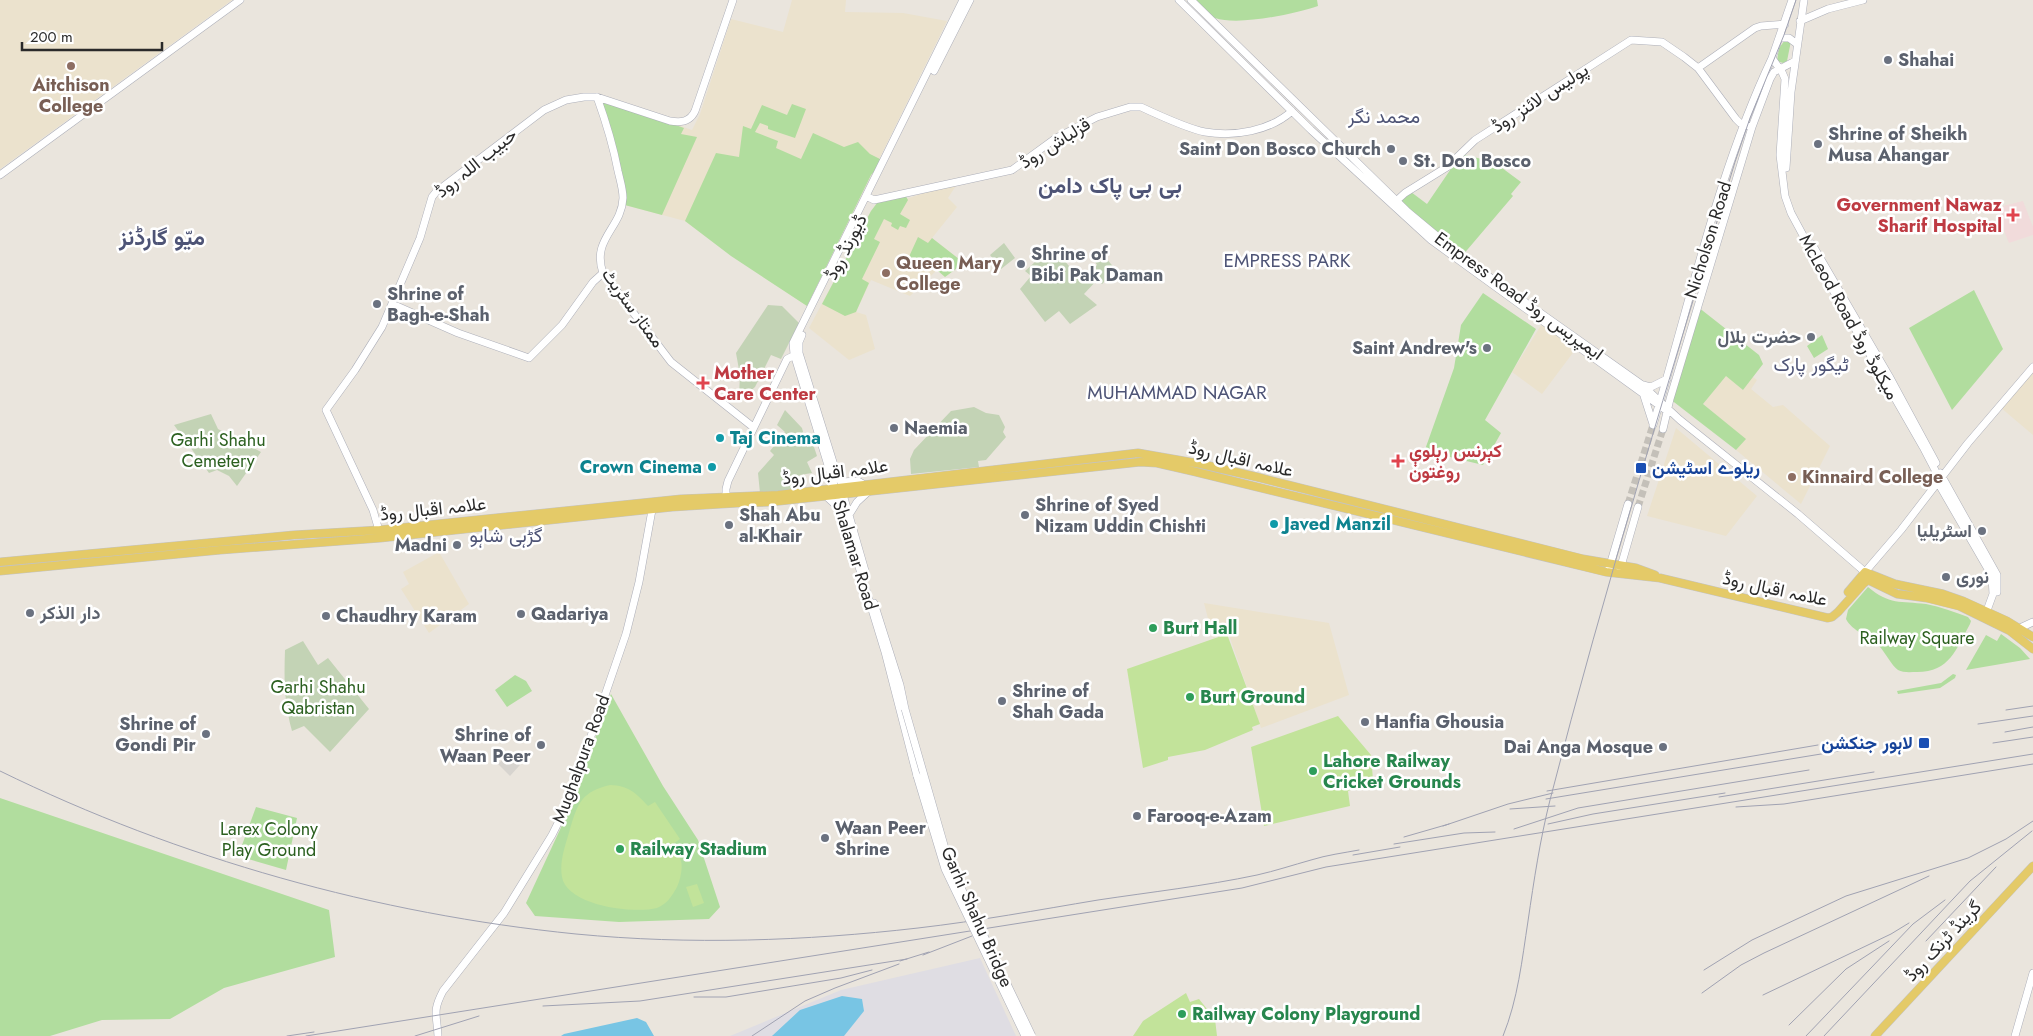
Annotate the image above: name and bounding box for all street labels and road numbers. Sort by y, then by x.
street label: پولیس لائنز روڈ [1487,57,1593,139]
street label: قزلباش روڈ [1015,111,1095,175]
street label: حبیب اللہ روڈ [430,122,522,204]
street label: Nicholson Road [1678,178,1738,302]
street label: ڈیورنڈ روڈ [818,210,874,284]
street label: Empress Road ایمپریس روڈ [1429,226,1609,366]
street label: McLeod Road میکلوڈ روڈ [1793,229,1905,405]
street label: ممتاز سٹریٹ [595,263,671,353]
street label: علامہ اقبال روڈ [1186,434,1296,484]
street label: علامہ اقبال روڈ [781,453,889,491]
street label: علامہ اقبال روڈ [379,491,487,527]
street label: Shalamar Road [826,497,884,613]
street label: علامہ اقبال روڈ [1720,565,1830,613]
street label: Mughalpura Road [546,691,616,827]
street label: Garhi Shahu Bridge [934,843,1020,991]
street label: گرینڈ ٹرنک روڈ [1898,895,1988,987]

